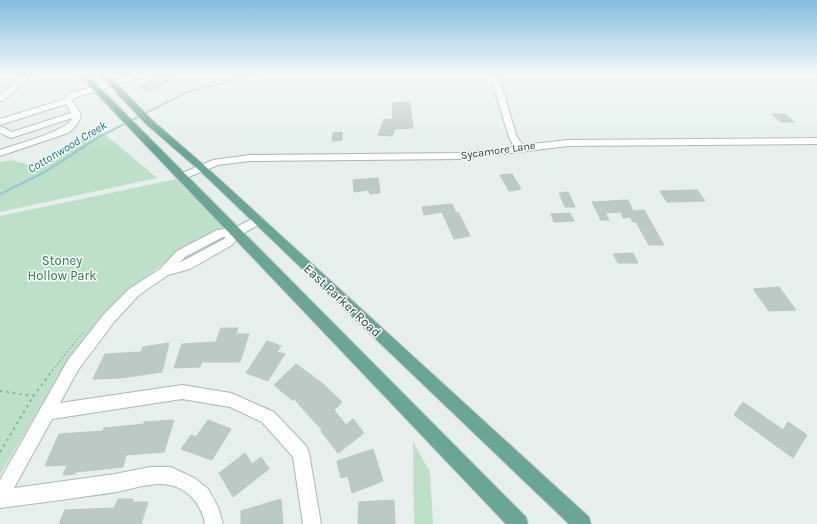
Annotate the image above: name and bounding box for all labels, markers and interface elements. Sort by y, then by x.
water label: Cottonwood Creek [25,117,110,176]
street label: Sycamore Lane [460,139,537,162]
park label: Stoney Hollow Park [27,253,97,283]
street label: East Parker Road [301,261,384,340]

